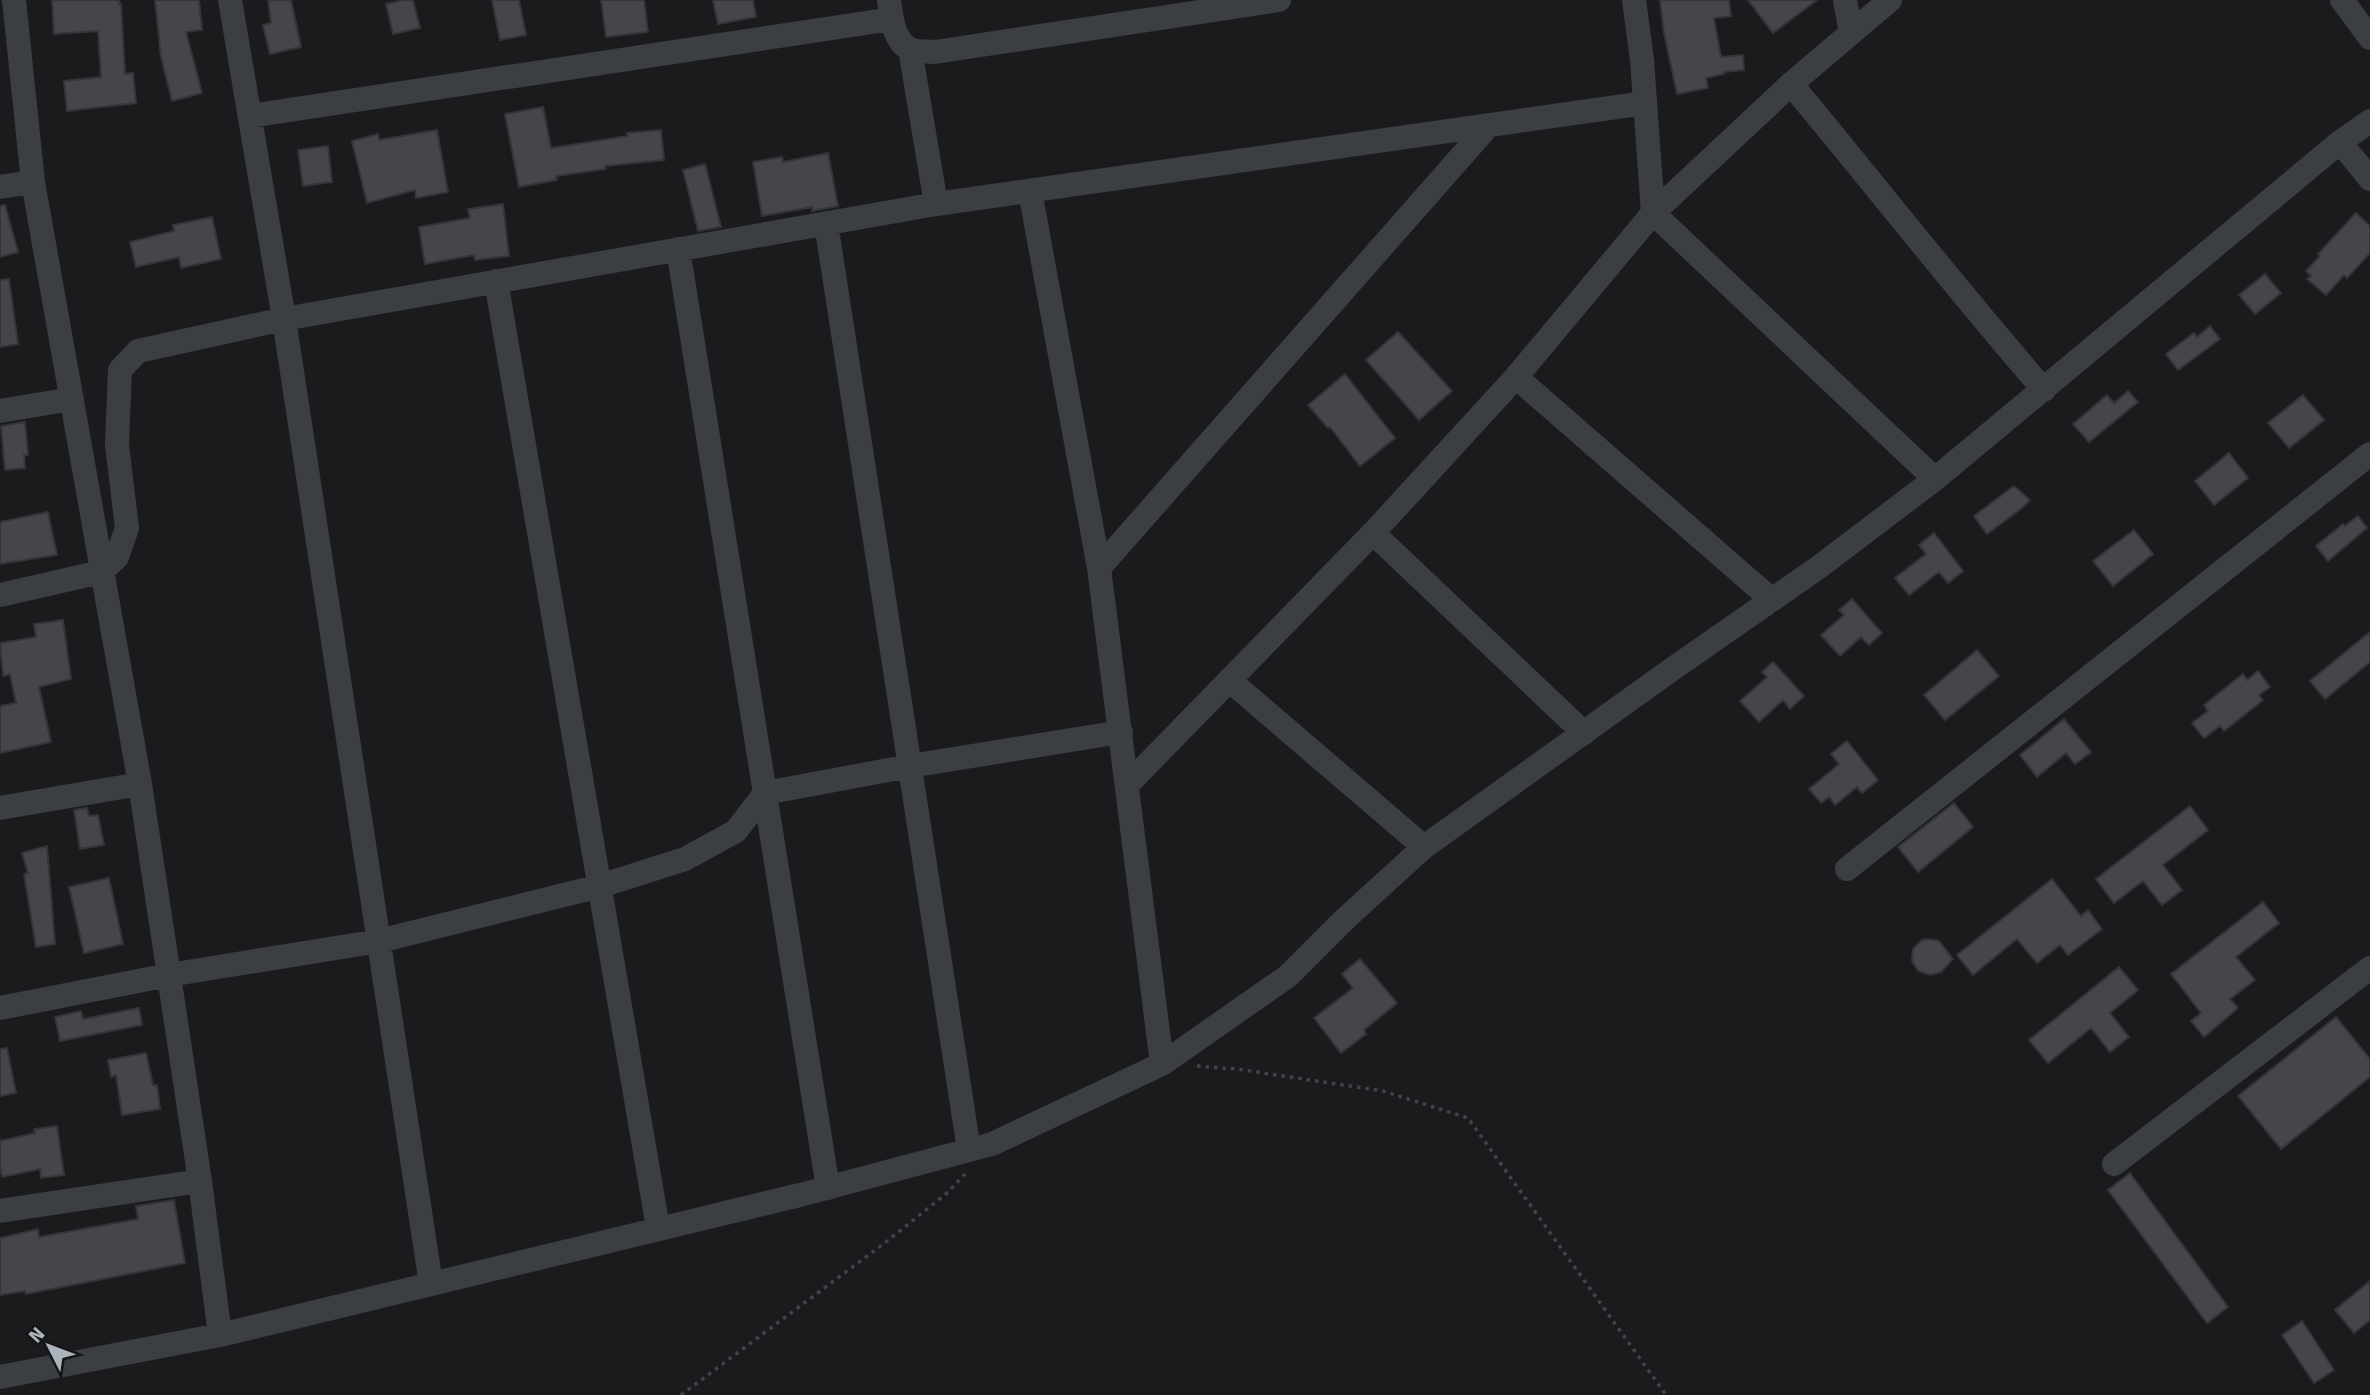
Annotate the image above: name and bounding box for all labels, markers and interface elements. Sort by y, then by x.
north arrow [14,1311,84,1381]
text: N [24,1323,50,1347]

